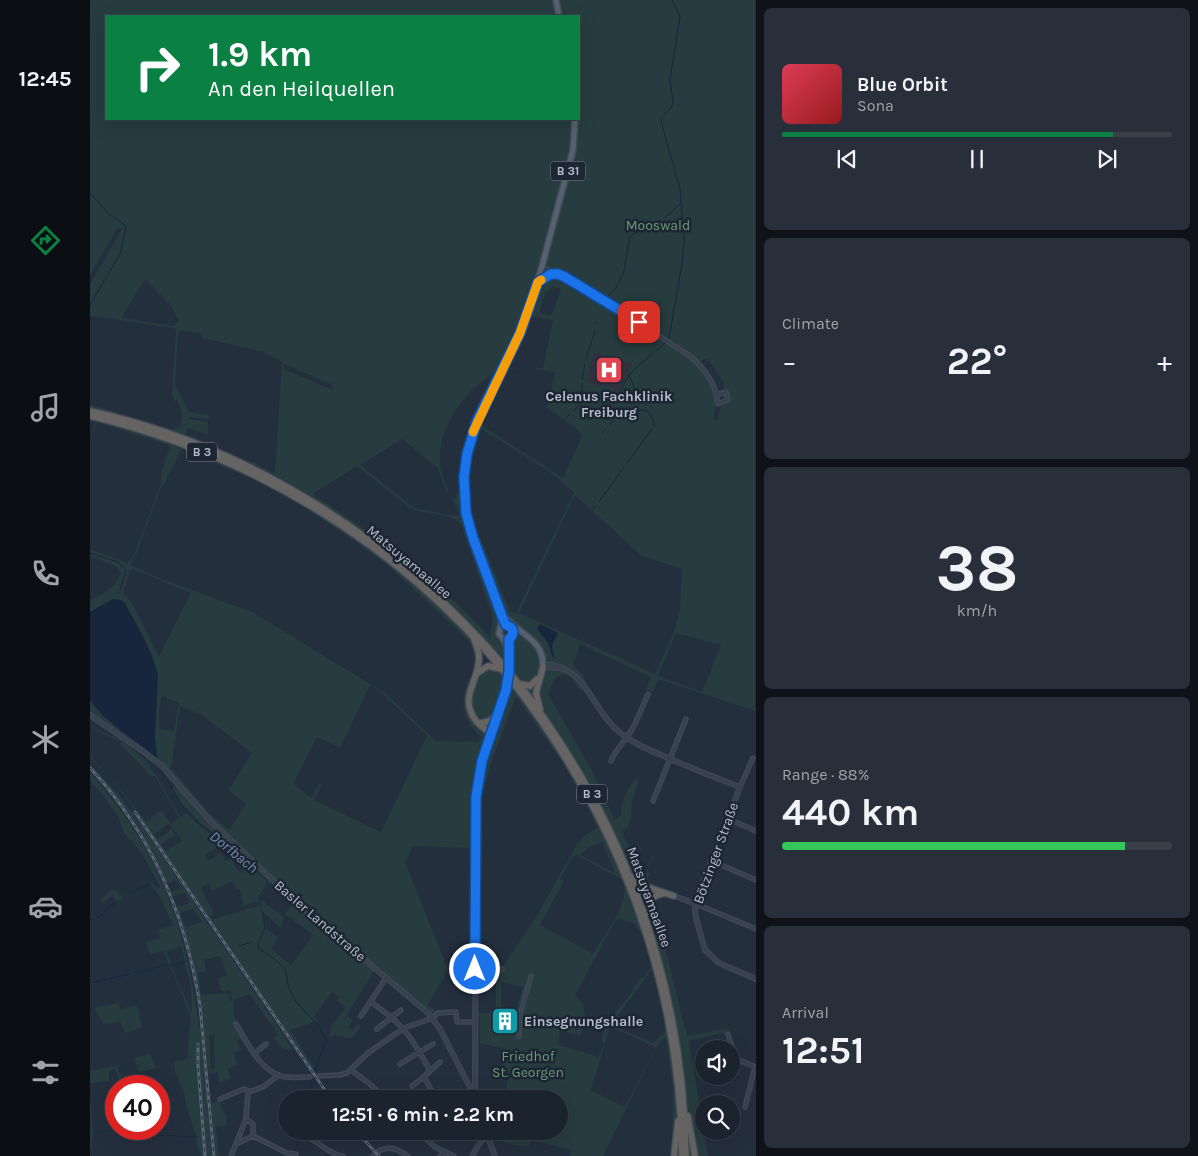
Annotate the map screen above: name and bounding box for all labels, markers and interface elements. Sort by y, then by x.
text: 1.9 km [208,34,312,75]
icon: right [125,35,190,100]
text: 12:45 [19,66,71,92]
text: Blue Orbit [857,74,948,96]
text: An den Heilquellen [208,76,395,102]
text: Sona [857,96,894,115]
icon: previous [833,145,861,173]
icon: pause [963,145,991,173]
icon: next [1093,145,1121,173]
road number: B 31 [550,162,586,180]
park label: Mooswald [626,217,690,234]
icon: directions [28,223,63,258]
pin [618,301,660,343]
icon: arrive [625,308,653,336]
text: Climate [782,314,839,333]
text: 22° [947,339,1007,384]
text: − [782,345,797,378]
text: + [1157,345,1172,378]
hospital icon: Celenus Fachklinik Freiburg [594,355,624,385]
place label: Celenus Fachklinik Freiburg [546,388,673,421]
icon: music [28,390,63,425]
road number: B 3 [187,442,217,462]
street label: Matsuyamaallee [363,522,455,602]
text: 38 [936,530,1018,606]
icon: phone [28,556,63,591]
text: km/h [957,601,997,620]
icon: climate [28,722,63,757]
text: Range · 88% [782,765,869,784]
road number: B 3 [577,784,607,804]
text: 440 km [782,790,919,835]
street label: Bötzinger Straße [690,800,742,906]
water label: Dorfbach [206,827,262,877]
street label: Matsuyamaallee [623,844,675,950]
street label: Basler Landstraße [271,877,369,965]
icon: car [28,889,63,924]
position arrow [448,942,500,994]
text: Arrival [782,1003,829,1022]
building icon: Einsegnungshalle [490,1006,520,1036]
place label: Einsegnungshalle [524,1013,643,1030]
text: 12:51 [782,1028,864,1073]
map controls [695,1040,740,1140]
button: sound [695,1040,740,1085]
park label: Friedhof St. Georgen [492,1048,564,1081]
icon: filters [28,1055,63,1090]
speed limit sign: 40 [105,1075,170,1140]
button: search [695,1095,740,1140]
text: 12:51 · 6 min · 2.2 km [332,1104,514,1126]

